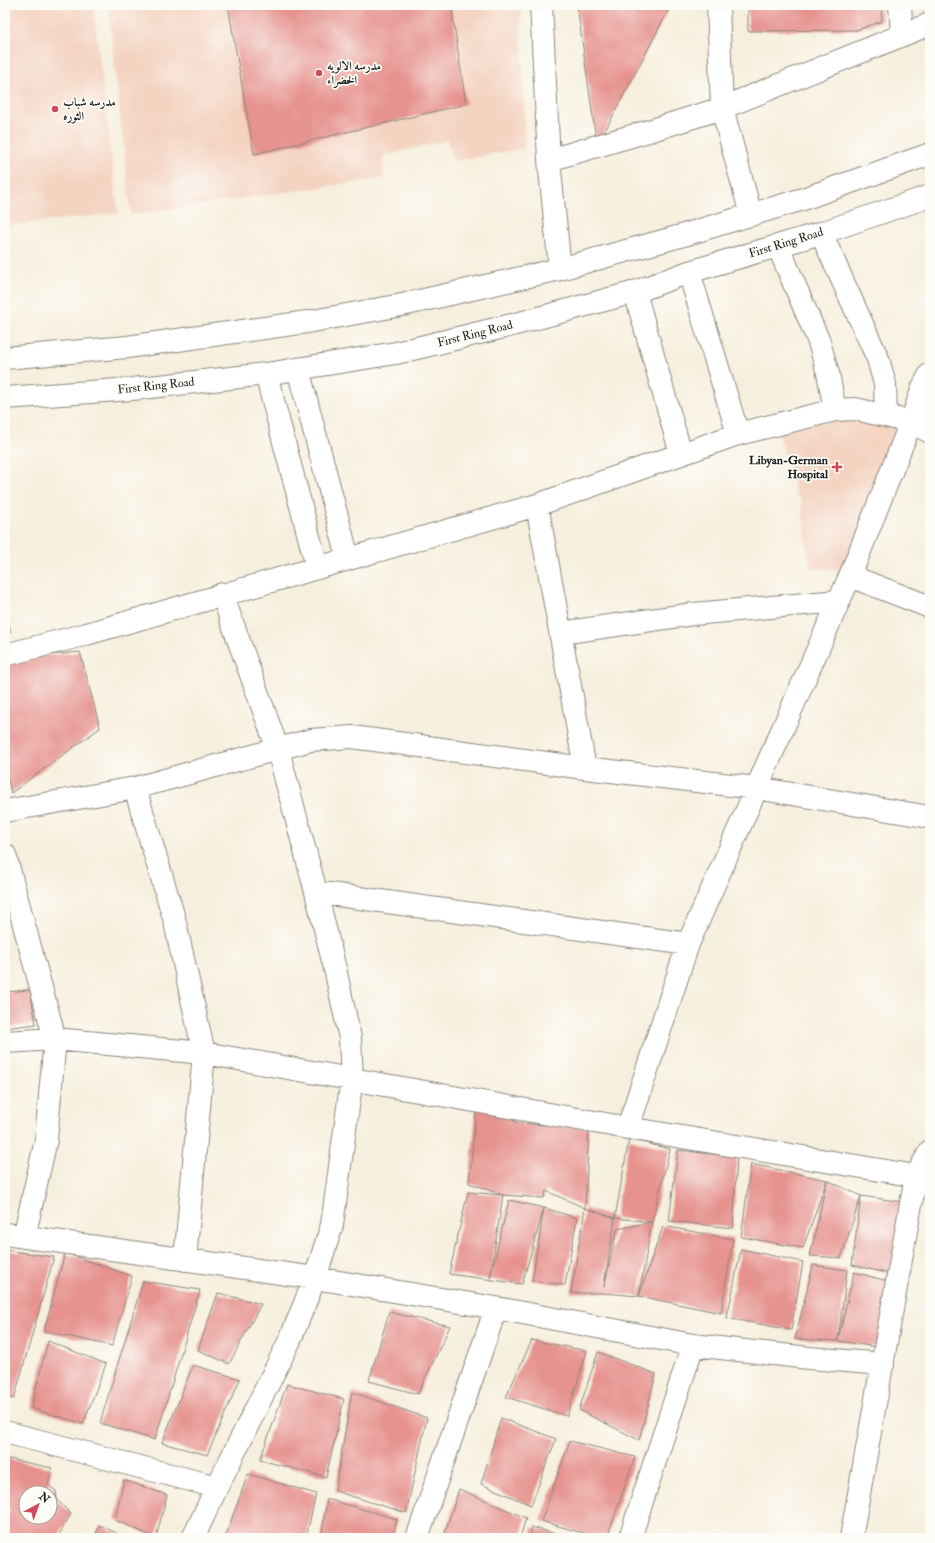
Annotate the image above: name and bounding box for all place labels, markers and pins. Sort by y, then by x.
place label: مدرسه الالويه الخضراء [327,59,381,89]
marker: مدرسه الالويه الخضراء [314,68,324,78]
place label: مدرسه شباب الثوره [63,95,116,124]
marker: مدرسه شباب الثوره [50,104,60,114]
place label: Libyan-German Hospital [749,453,829,482]
marker: Libyan-German Hospital [831,461,843,473]

